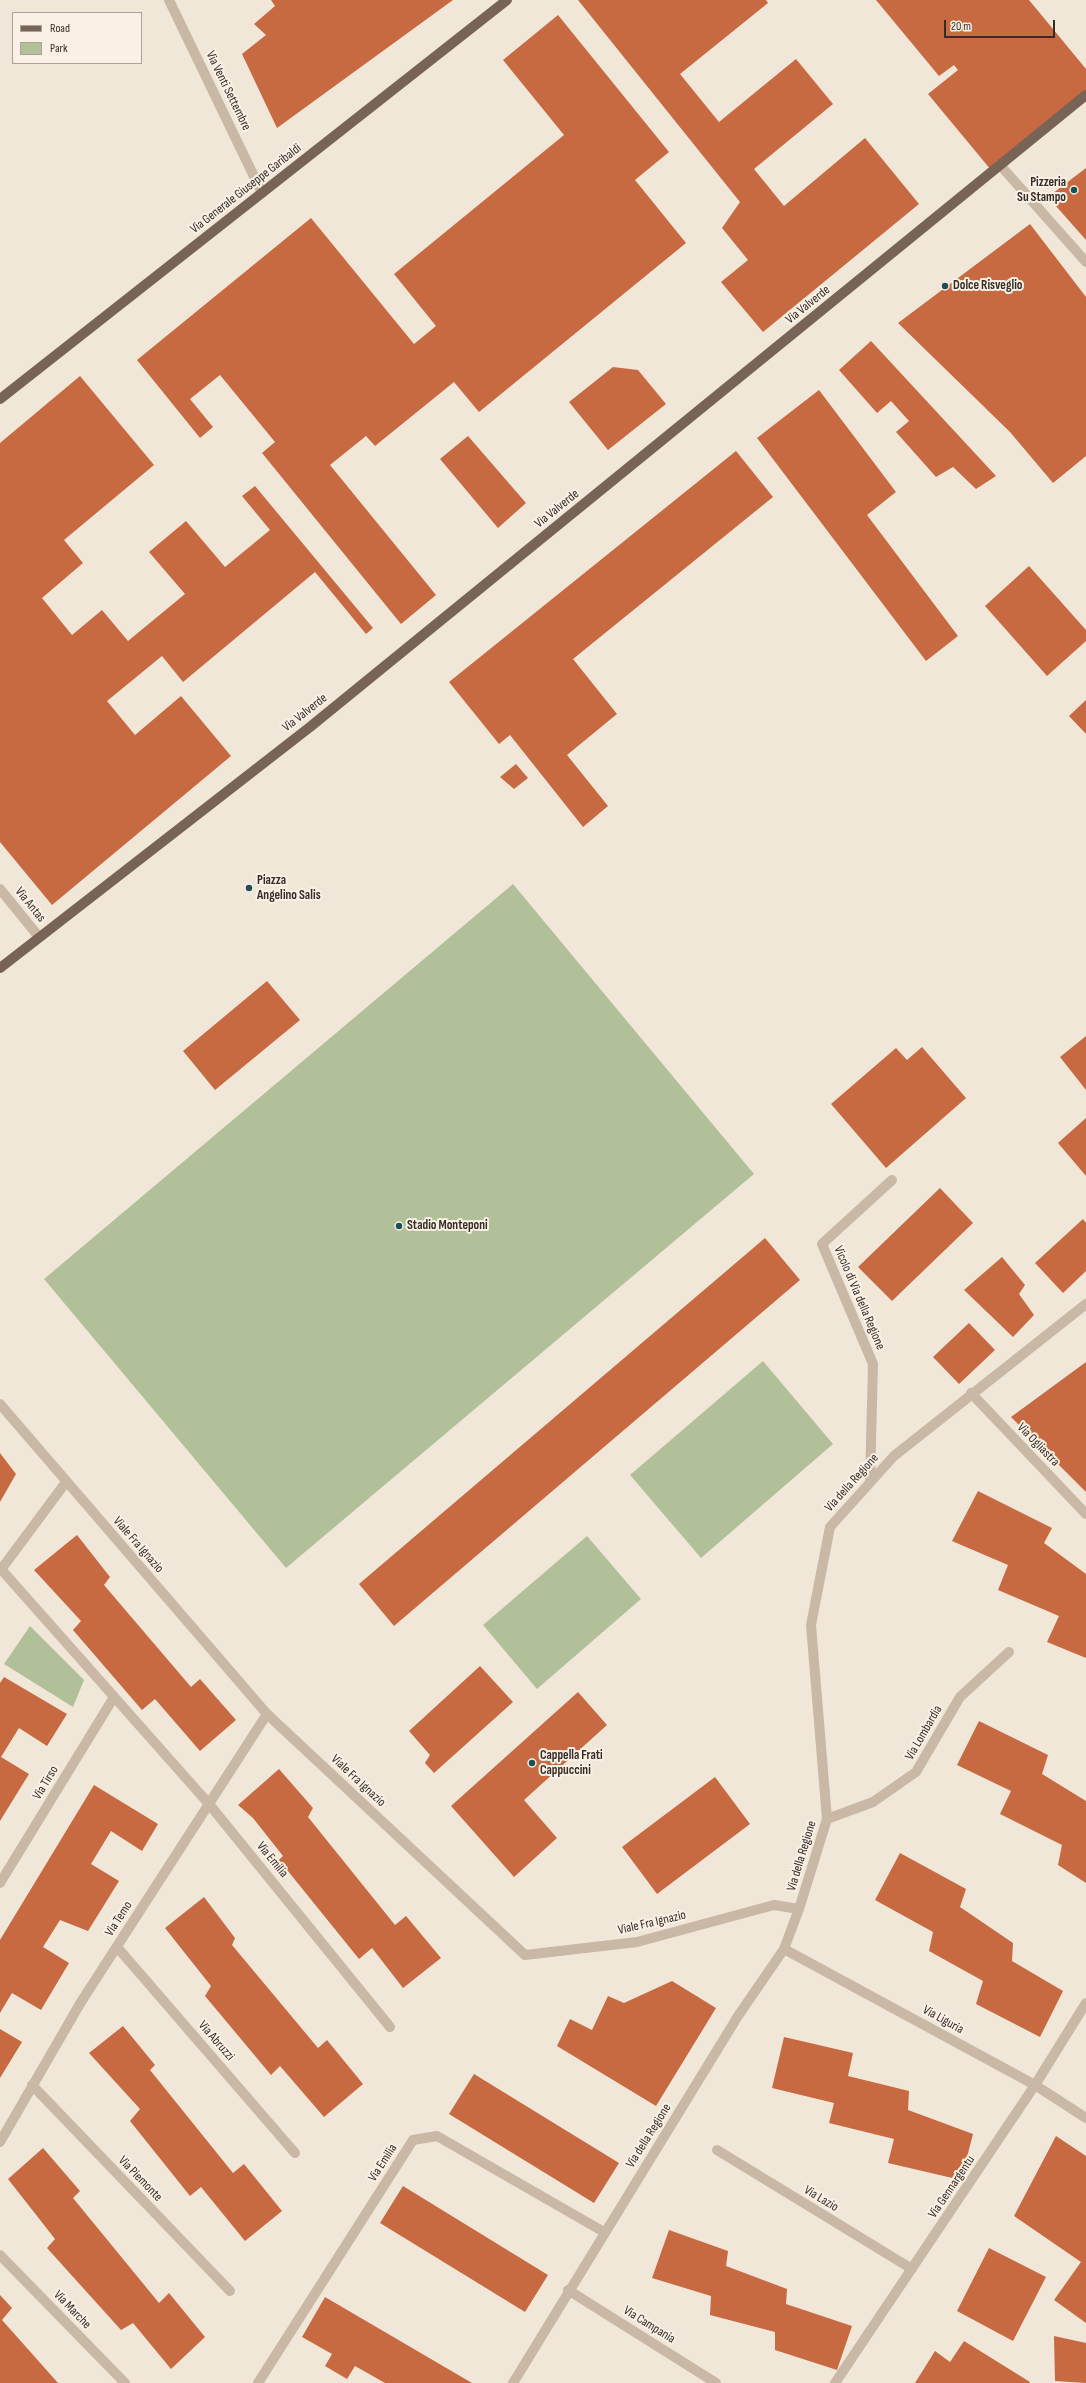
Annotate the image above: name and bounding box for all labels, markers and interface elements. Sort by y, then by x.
legend [12,12,142,64]
scale bar [946,12,1057,38]
text: 20 m [951,19,971,34]
text: Road [50,21,70,36]
text: Park [50,41,68,56]
street label: Via Venti Settembre [202,49,254,133]
street label: Via Generale Giuseppe Garibaldi [187,141,305,237]
place label: Pizzeria Su Stampo [1017,175,1066,206]
marker: Pizzeria Su Stampo [1069,185,1079,195]
place label: Dolce Risveglio [953,278,1022,294]
marker: Dolce Risveglio [940,281,950,291]
street label: Via Valverde [783,282,833,328]
street label: Via Valverde [532,486,582,532]
street label: Via Valverde [279,691,331,735]
place label: Piazza Angelino Salis [257,873,321,904]
marker: Piazza Angelino Salis [244,883,254,893]
street label: Via Antas [11,884,49,926]
place label: Stadio Monteponi [407,1218,488,1234]
marker: Stadio Monteponi [394,1221,404,1231]
street label: Vicolo di Via della Regione [830,1244,888,1352]
street label: Via Ogliastra [1014,1420,1062,1470]
street label: Via della Regione [822,1451,882,1515]
street label: Viale Fra Ignazio [109,1514,167,1576]
street label: Via Lombardia [902,1703,946,1763]
place label: Cappella Frati Cappuccini [540,1748,603,1779]
street label: Viale Fra Ignazio [327,1752,389,1810]
marker: Cappella Frati Cappuccini [527,1758,537,1768]
street label: Via Tirso [30,1763,62,1803]
street label: Via della Regione [784,1819,820,1893]
street label: Via Emilia [253,1839,291,1881]
street label: Via Temo [102,1899,136,1939]
street label: Viale Fra Ignazio [616,1908,688,1938]
street label: Via Liguria [920,2002,966,2038]
street label: Via Abruzzi [195,2018,237,2064]
street label: Via della Regione [623,2101,675,2171]
street label: Via Emilia [365,2141,401,2185]
street label: Via Piemonte [115,2153,165,2205]
street label: Via Gennargentu [925,2153,979,2221]
street label: Via Lazio [801,2183,841,2215]
street label: Via Marche [50,2287,94,2333]
street label: Via Campania [620,2303,678,2347]

